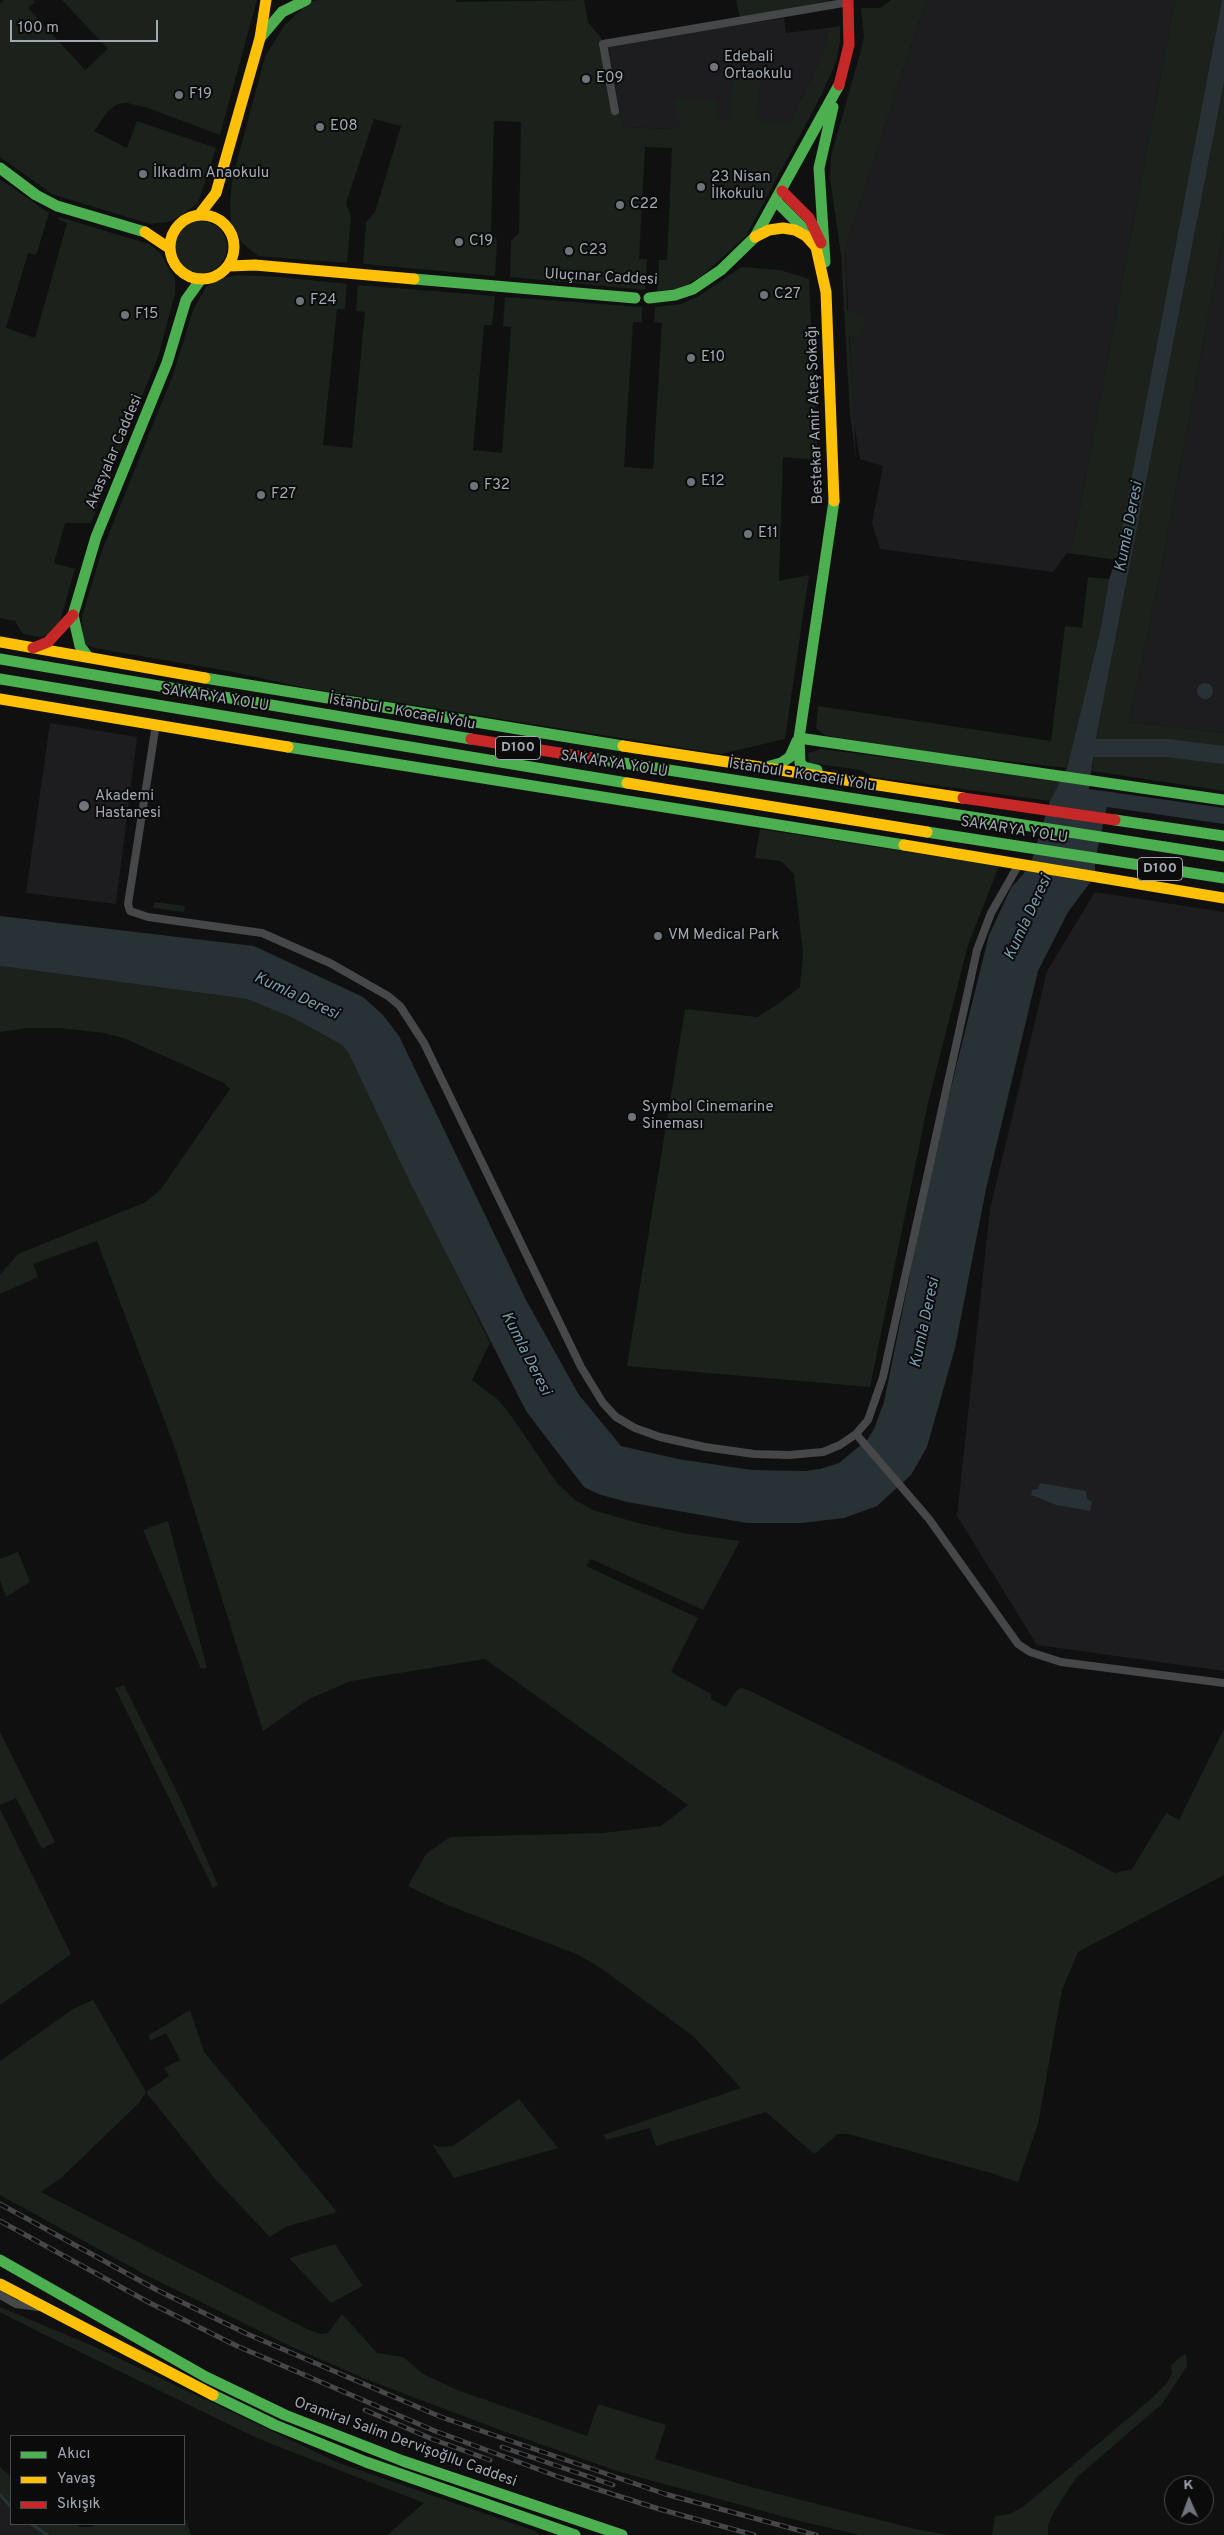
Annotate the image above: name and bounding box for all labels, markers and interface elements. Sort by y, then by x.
scale bar [12,10,160,42]
text: 100 m [18,19,59,38]
place label: Edebali Ortaokulu [724,49,792,84]
marker: Edebali Ortaokulu [708,61,720,73]
place label: E09 [596,70,624,88]
marker: E09 [580,73,592,85]
place label: F19 [189,86,212,104]
marker: F19 [173,89,185,101]
place label: E08 [330,118,358,136]
marker: E08 [314,121,326,133]
place label: İlkadım Anaokulu [153,165,269,183]
marker: İlkadım Anaokulu [137,168,149,180]
place label: 23 Nisan İlkokulu [711,169,771,204]
marker: 23 Nisan İlkokulu [695,181,707,193]
place label: C22 [630,196,658,214]
marker: C22 [614,199,626,211]
place label: C19 [469,233,493,251]
marker: C19 [453,236,465,248]
place label: C23 [579,242,607,260]
marker: C23 [563,245,575,257]
street label: Uluçınar Caddesi [544,266,658,290]
place label: C27 [774,286,801,304]
marker: C27 [758,289,770,301]
place label: F24 [310,292,337,310]
marker: F24 [294,295,306,307]
place label: F15 [135,306,158,324]
marker: F15 [119,309,131,321]
street label: Bestekar Amir Ateş Sokağı [804,325,828,505]
place label: E10 [701,349,725,367]
marker: E10 [685,352,697,364]
street label: Akasyalar Caddesi [83,392,147,512]
place label: E12 [701,473,725,491]
marker: E12 [685,476,697,488]
place label: F32 [484,477,510,495]
marker: F32 [468,480,480,492]
water label: Kumla Deresi [1112,480,1148,574]
place label: F27 [271,486,296,504]
marker: F27 [255,489,267,501]
place label: E11 [758,525,778,543]
marker: E11 [742,528,754,540]
street label: SAKARYA YOLU [160,682,270,716]
street label: İstanbul - Kocaeli Yolu [327,691,477,735]
road number: D100 [496,736,540,760]
street label: SAKARYA YOLU [559,748,669,782]
street label: İstanbul - Kocaeli Yolu [727,755,877,797]
place label: Akademi Hastanesi [95,788,161,823]
marker: Akademi Hastanesi [77,799,91,813]
street label: SAKARYA YOLU [959,814,1069,848]
road number: D100 [1138,858,1182,881]
water label: Kumla Deresi [1001,873,1057,963]
place label: VM Medical Park [668,927,779,945]
marker: VM Medical Park [652,930,664,942]
water label: Kumla Deresi [251,969,341,1025]
place label: Symbol Cinemarine Sineması [642,1099,774,1134]
marker: Symbol Cinemarine Sineması [626,1111,638,1123]
water label: Kumla Deresi [907,1276,945,1370]
water label: Kumla Deresi [496,1309,554,1399]
street label: Oramiral Salim Dervişoğllu Caddesi [291,2394,519,2492]
legend [10,2435,185,2525]
text: Akıcı [57,2445,90,2464]
text: Yavaş [57,2470,96,2489]
north arrow [1164,2475,1214,2525]
text: K [1183,2477,1194,2494]
text: Sıkışık [57,2495,101,2514]

